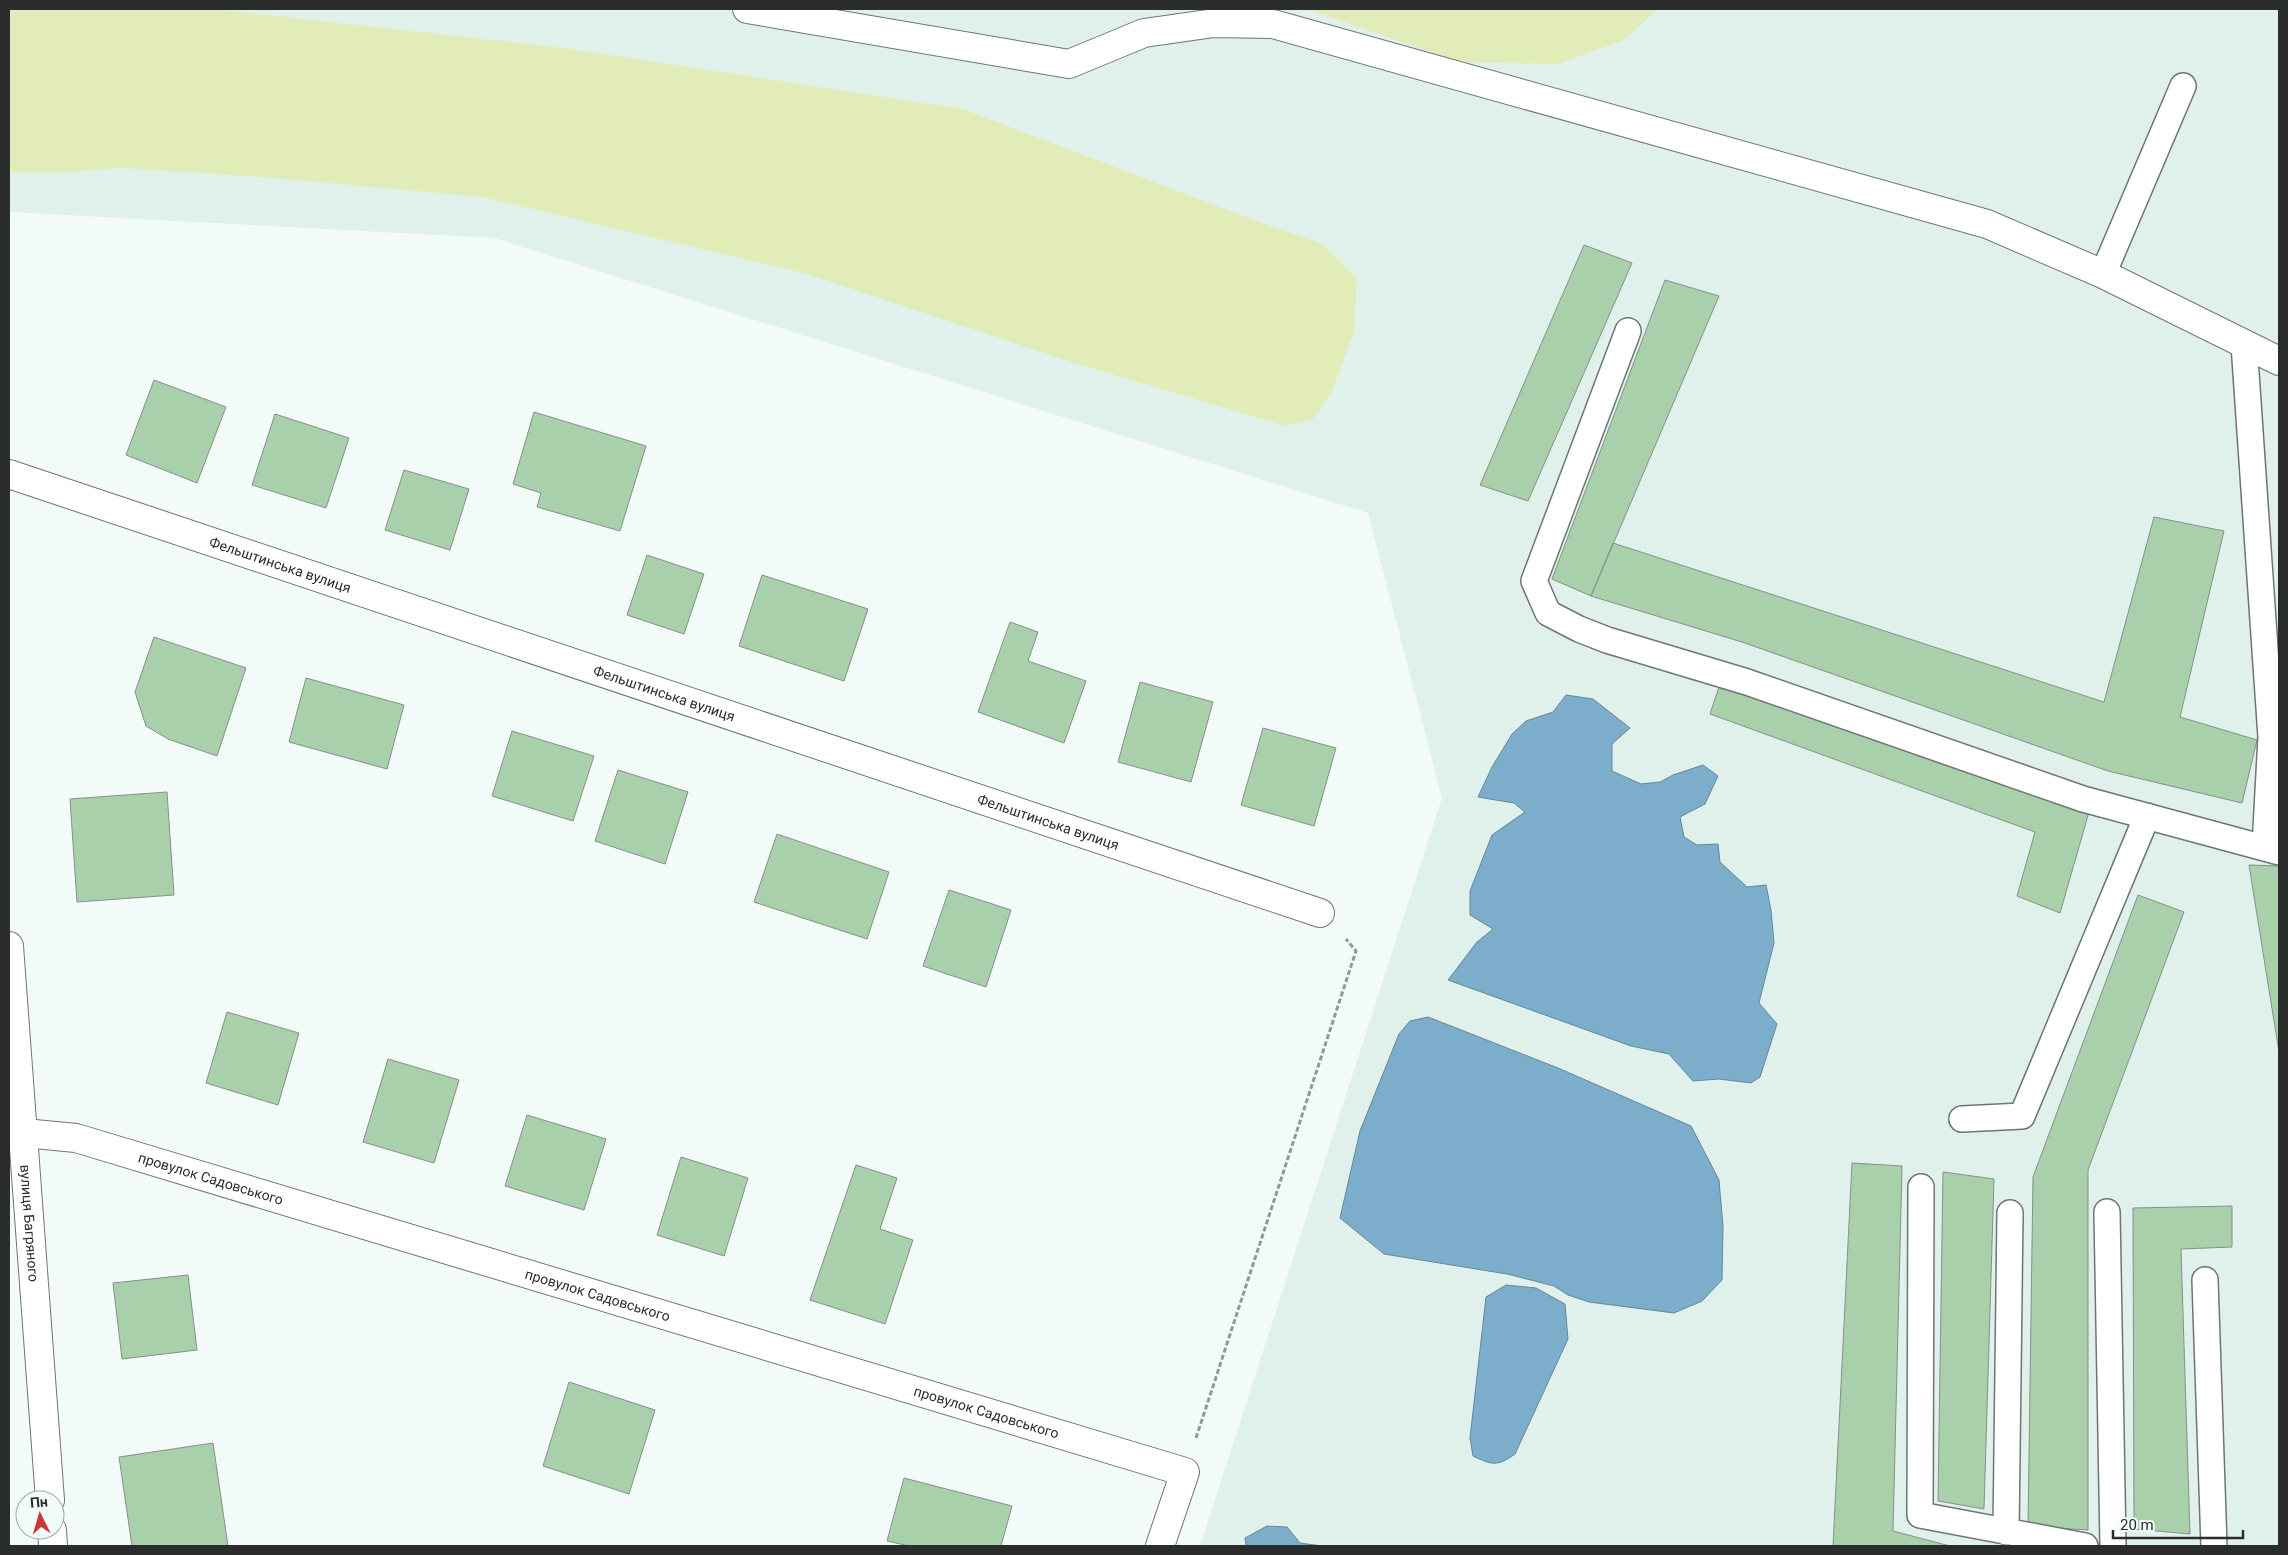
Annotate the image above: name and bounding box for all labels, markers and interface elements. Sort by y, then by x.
street label: Фельштинська вулиця [207,534,353,596]
street label: Фельштинська вулиця [591,662,737,725]
street label: Фельштинська вулиця [975,791,1121,853]
street label: провулок Садовського [136,1149,285,1208]
street label: вулиця Багряного [17,1164,42,1283]
street label: провулок Садовського [523,1266,672,1324]
street label: провулок Садовського [912,1383,1061,1442]
north arrow [15,1490,65,1540]
text: Пн [29,1493,49,1511]
scale bar [2113,1508,2243,1540]
text: 20 m [2120,1516,2154,1534]

